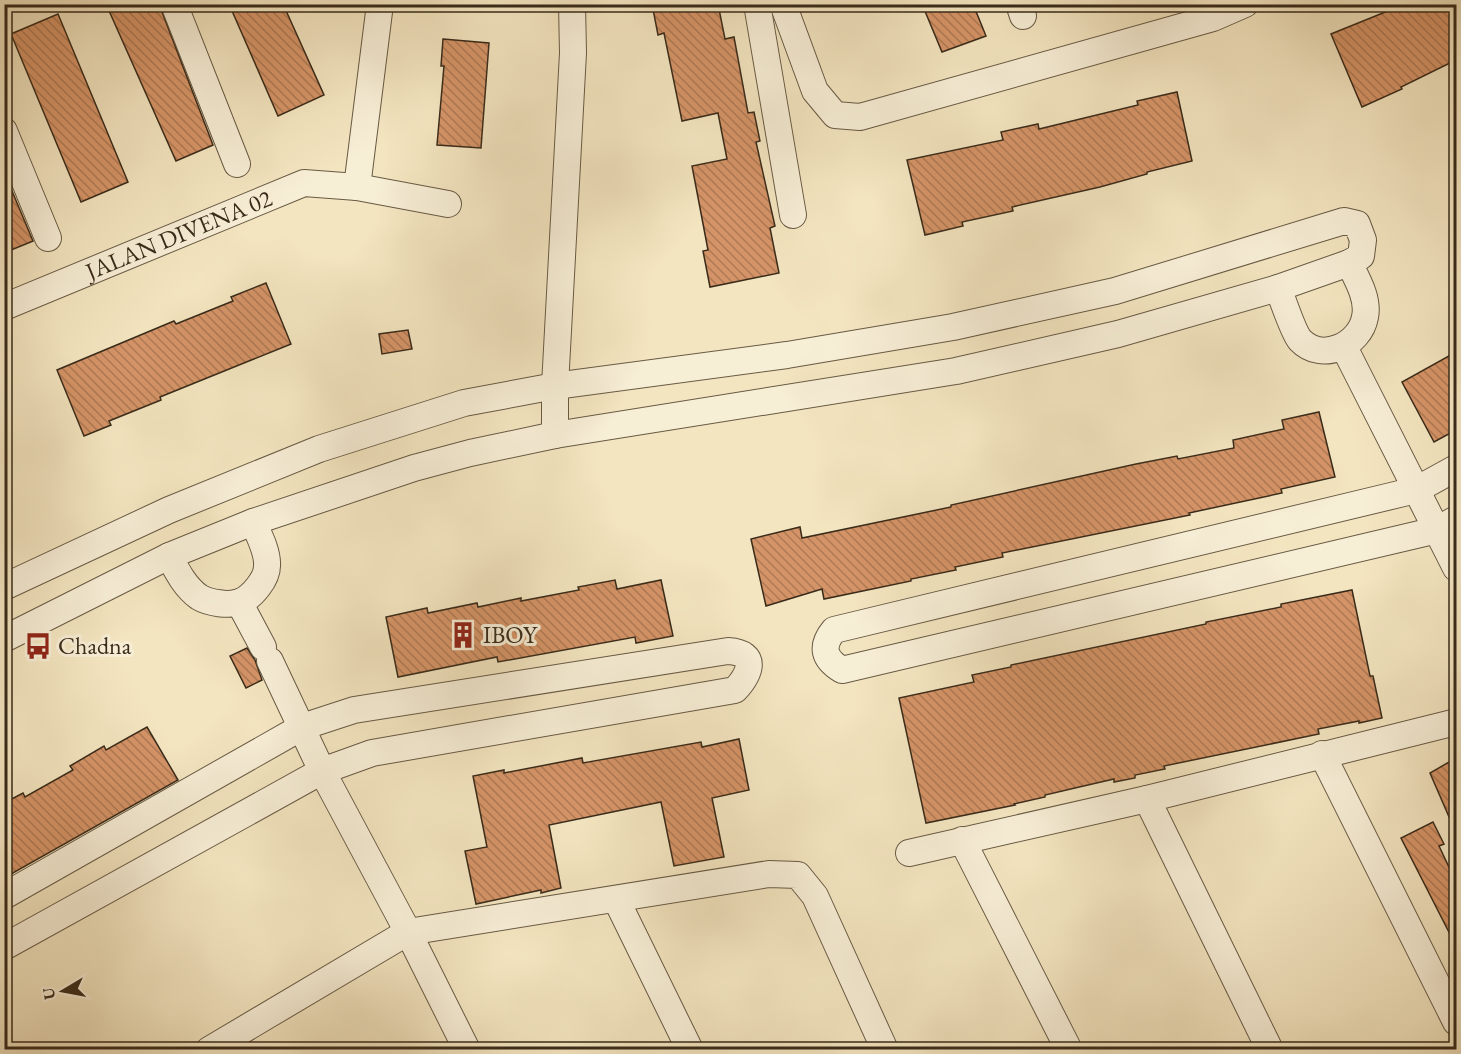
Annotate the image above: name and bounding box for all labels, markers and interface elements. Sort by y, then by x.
street label: JALAN DIVENA 02 [79,182,277,287]
place label: IBOY [483,619,538,650]
building icon: IBOY [448,620,478,650]
place label: Chadna [58,630,132,661]
bus stop icon: Chadna [23,631,53,661]
north arrow [33,961,93,1021]
text: U [37,986,60,1001]

